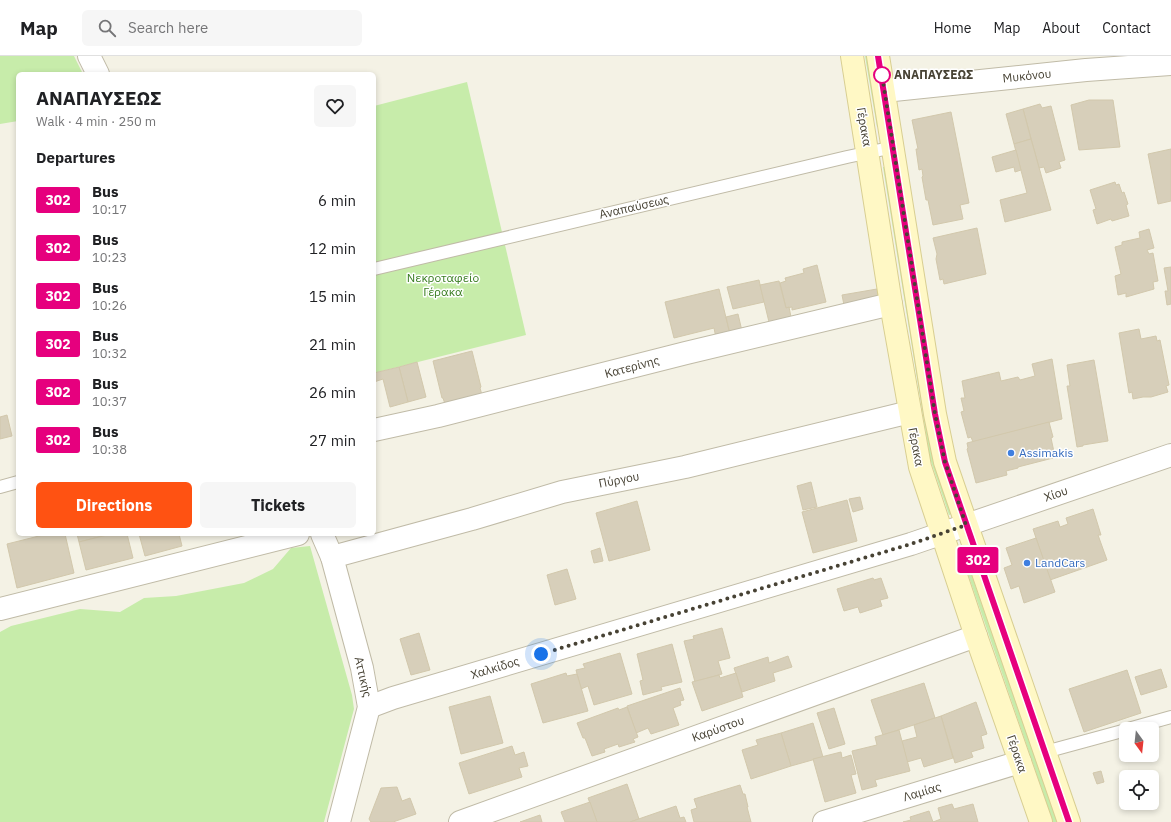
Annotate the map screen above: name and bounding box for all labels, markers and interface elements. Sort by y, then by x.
search box [82,10,362,46]
text: Map [20,16,58,40]
icon: search [96,17,118,39]
text: Search here [128,18,208,37]
text: Home [934,19,971,37]
text: Map [993,19,1020,37]
text: About [1042,19,1080,37]
text: Contact [1102,19,1151,37]
street label: Μυκόνου [1002,65,1052,86]
marker: ΑΝΑΠΑΥΣΕΩΣ [873,66,891,84]
place label: ΑΝΑΠΑΥΣΕΩΣ [894,67,973,82]
button: heart [314,85,356,127]
text: ΑΝΑΠΑΥΣΕΩΣ [36,86,162,110]
street label: Γέρακα [854,106,875,148]
text: Walk · 4 min · 250 m [36,113,156,130]
text: Departures [36,148,115,167]
text: Bus [92,182,119,201]
text: 302 [45,191,71,209]
text: 6 min [318,191,356,210]
street label: Αναπαύσεως [598,191,670,222]
text: 10:17 [92,201,127,218]
text: Bus [92,230,119,249]
text: 302 [45,239,71,257]
text: 12 min [309,239,356,258]
text: 10:23 [92,249,127,266]
park label: Νεκροταφείο Γέρακα [407,270,479,299]
text: Bus [92,278,119,297]
text: 302 [45,287,71,305]
text: 15 min [309,287,356,306]
text: 10:26 [92,297,127,314]
text: Bus [92,326,119,345]
text: 302 [45,335,71,353]
text: 21 min [309,335,356,354]
text: 10:32 [92,345,127,362]
street label: Κατερίνης [603,352,661,381]
text: Bus [92,374,119,393]
text: 302 [45,383,71,401]
text: 26 min [309,383,356,402]
text: 10:37 [92,393,127,410]
text: Bus [92,422,119,441]
street label: Γέρακα [905,426,928,468]
text: 302 [45,431,71,449]
text: 27 min [309,431,356,450]
text: 10:38 [92,441,127,458]
place label: Assimakis [1019,445,1074,460]
marker: Assimakis [1006,448,1016,458]
street label: Πύργου [597,468,641,491]
button: Directions [36,482,192,528]
button: Tickets [200,482,356,528]
street label: Χίου [1042,482,1070,505]
line badge: 302 [955,547,1001,573]
text: 302 [965,551,991,569]
place label: LandCars [1035,555,1085,570]
marker: LandCars [1022,558,1032,568]
your location [531,644,551,664]
street label: Χαλκίδος [469,653,521,682]
street label: Αττικής [352,655,375,699]
street label: Καρύστου [690,712,746,745]
north arrow [1119,722,1159,762]
map controls [1119,722,1159,810]
street label: Γέρακα [1004,733,1031,775]
button: locate [1119,770,1159,810]
street label: Λαμίας [901,779,943,804]

